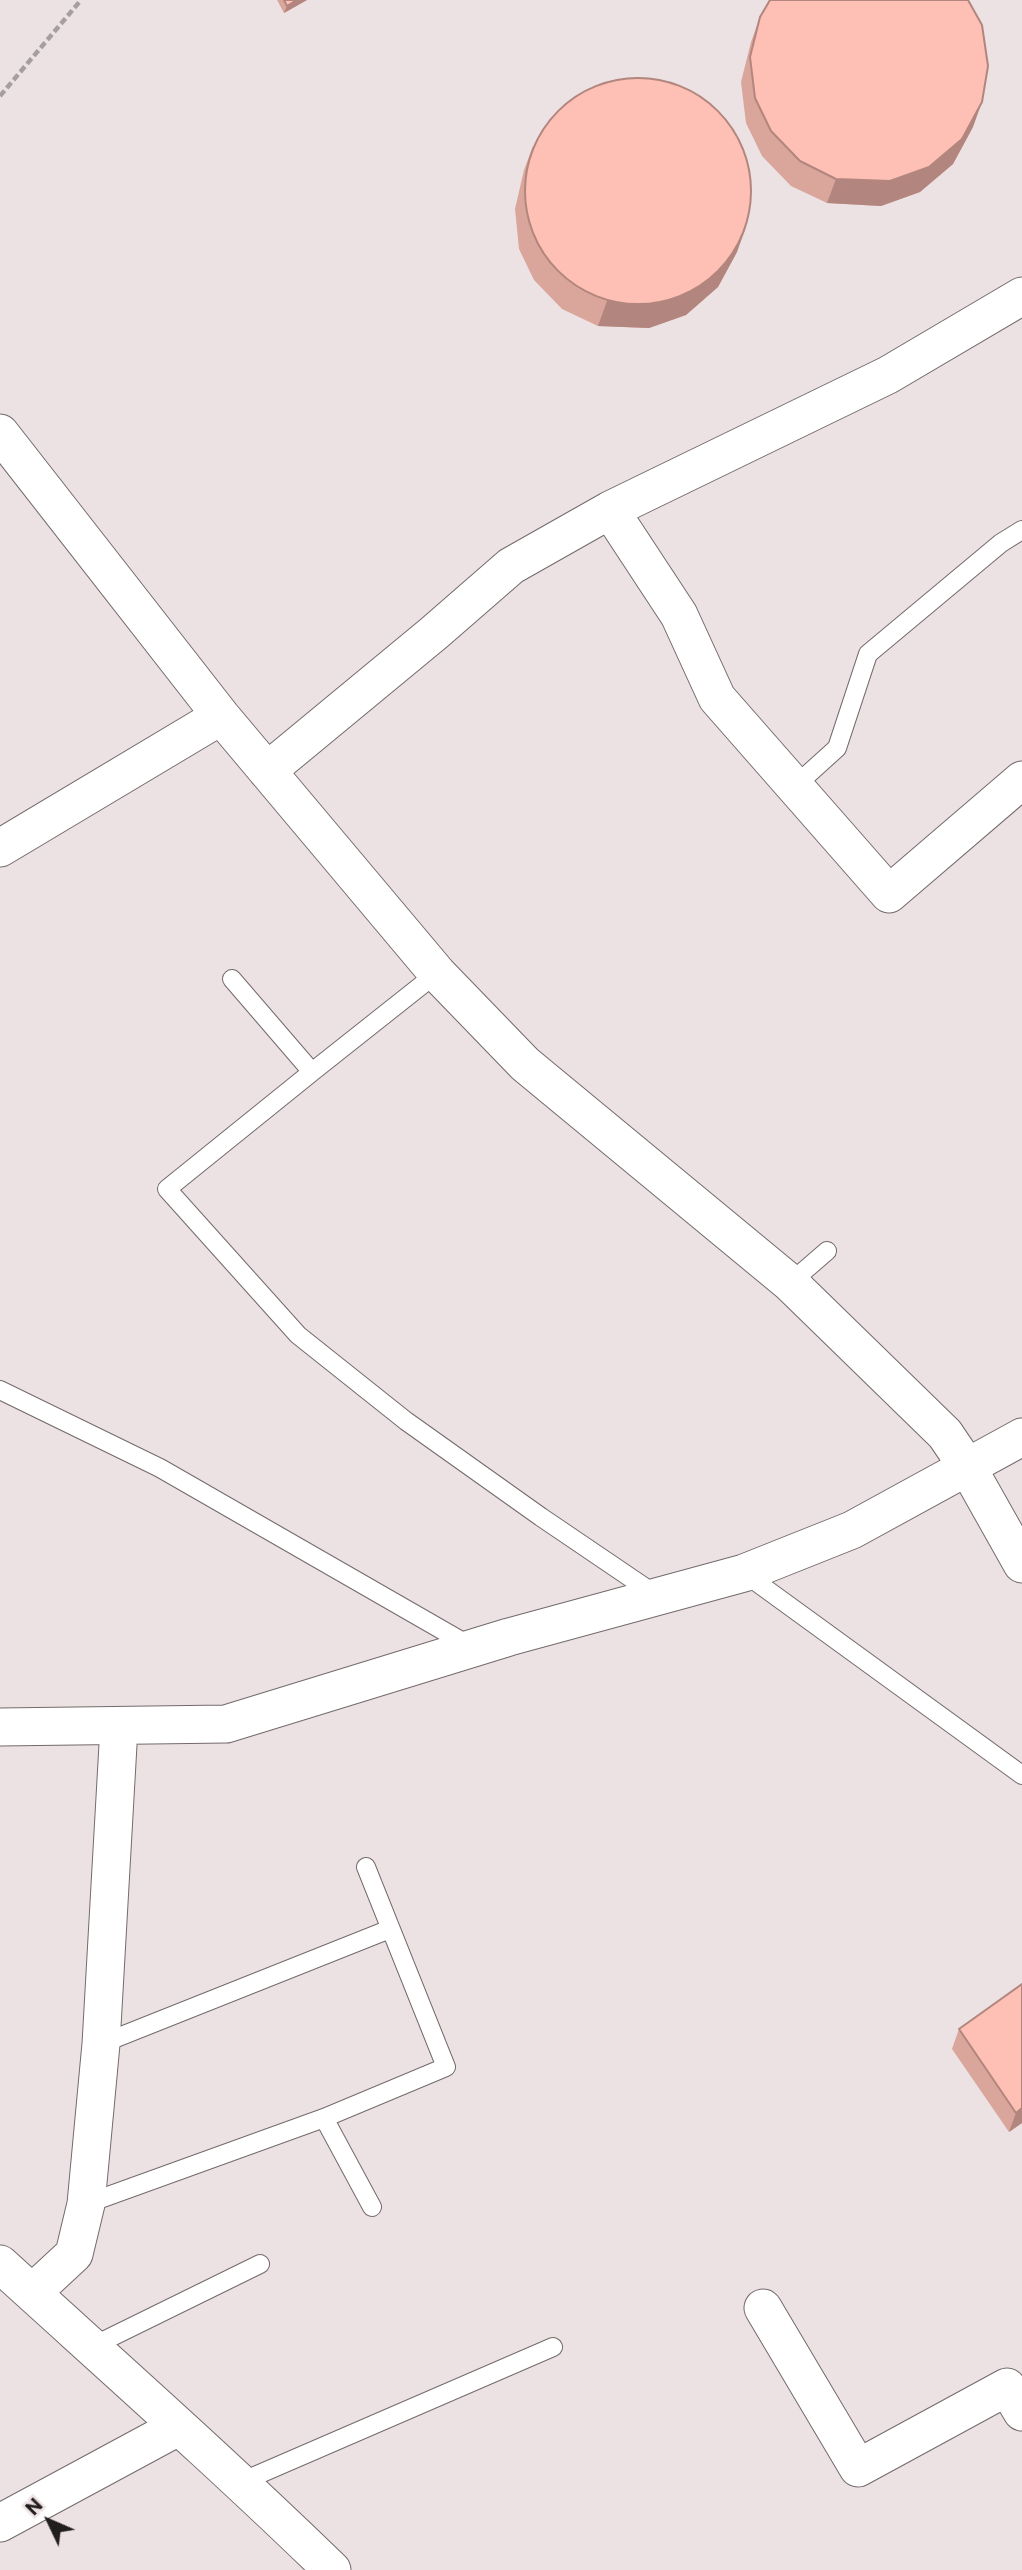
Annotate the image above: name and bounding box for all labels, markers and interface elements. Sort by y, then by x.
north arrow [14,2486,84,2556]
text: N [20,2493,47,2519]

